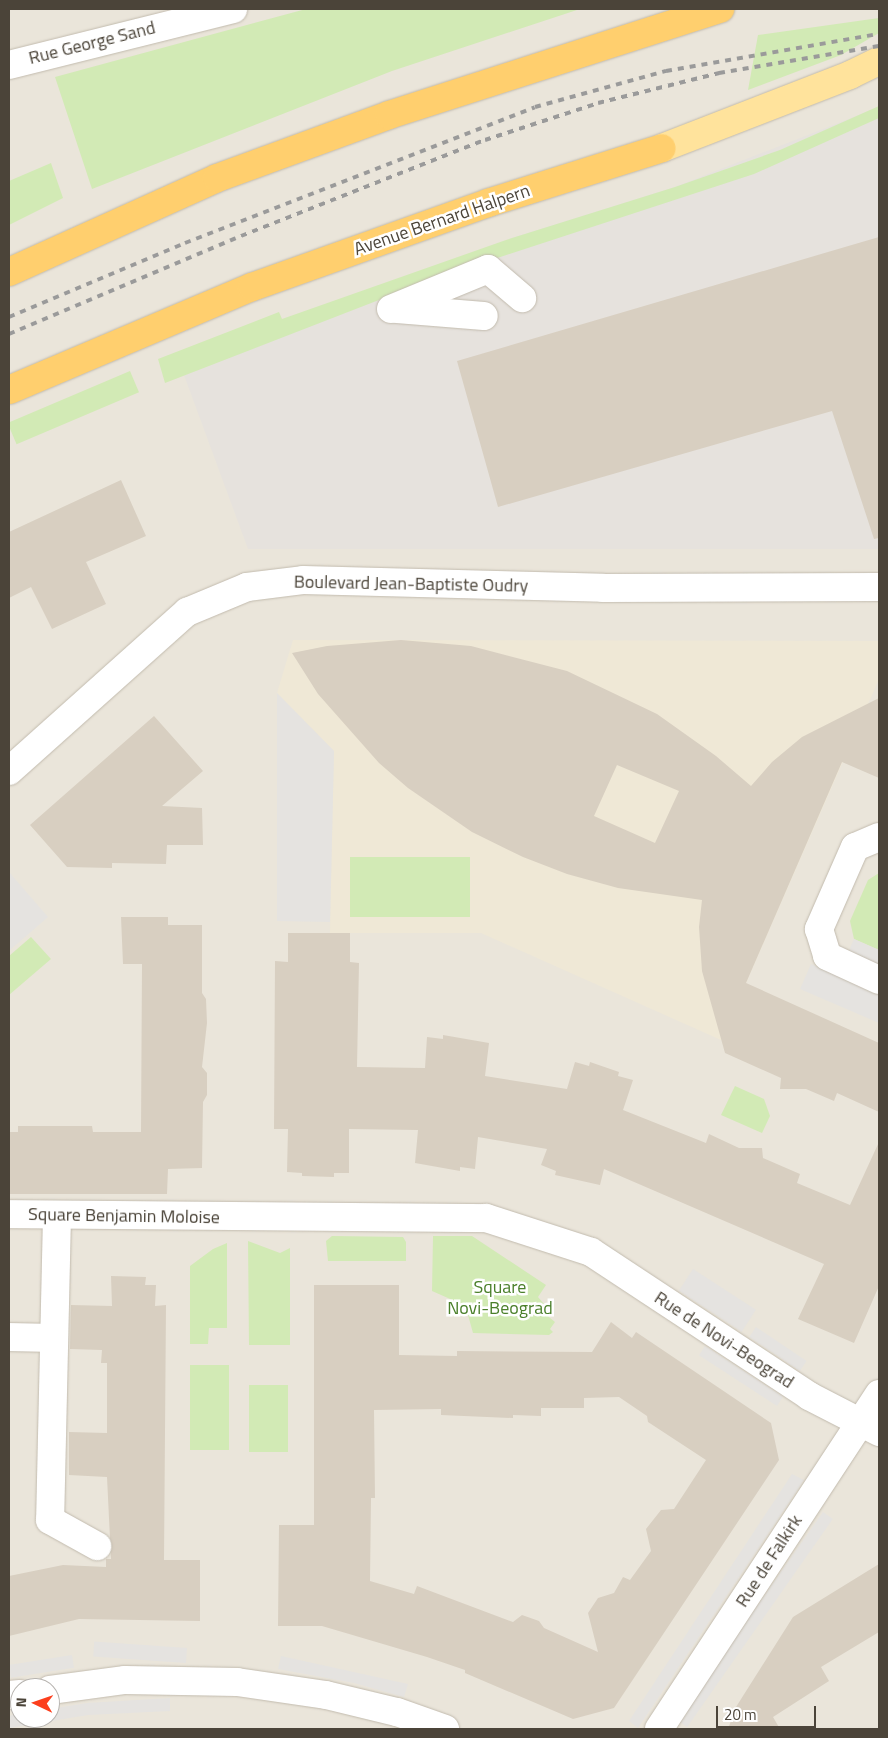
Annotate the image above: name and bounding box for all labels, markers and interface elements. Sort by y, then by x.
street label: Rue George Sand [26,17,158,69]
street label: Avenue Bernard Halpern [351,180,533,260]
street label: Boulevard Jean-Baptiste Oudry [294,571,528,597]
street label: Square Benjamin Moloise [28,1204,220,1228]
park label: Square Novi-Beograd [447,1277,553,1320]
street label: Rue de Novi-Beograd [650,1287,798,1393]
street label: Rue de Falkirk [731,1511,807,1611]
north arrow [10,1678,60,1728]
scale bar [718,1696,818,1728]
text: N [10,1697,31,1708]
text: 20 m [724,1703,757,1726]

